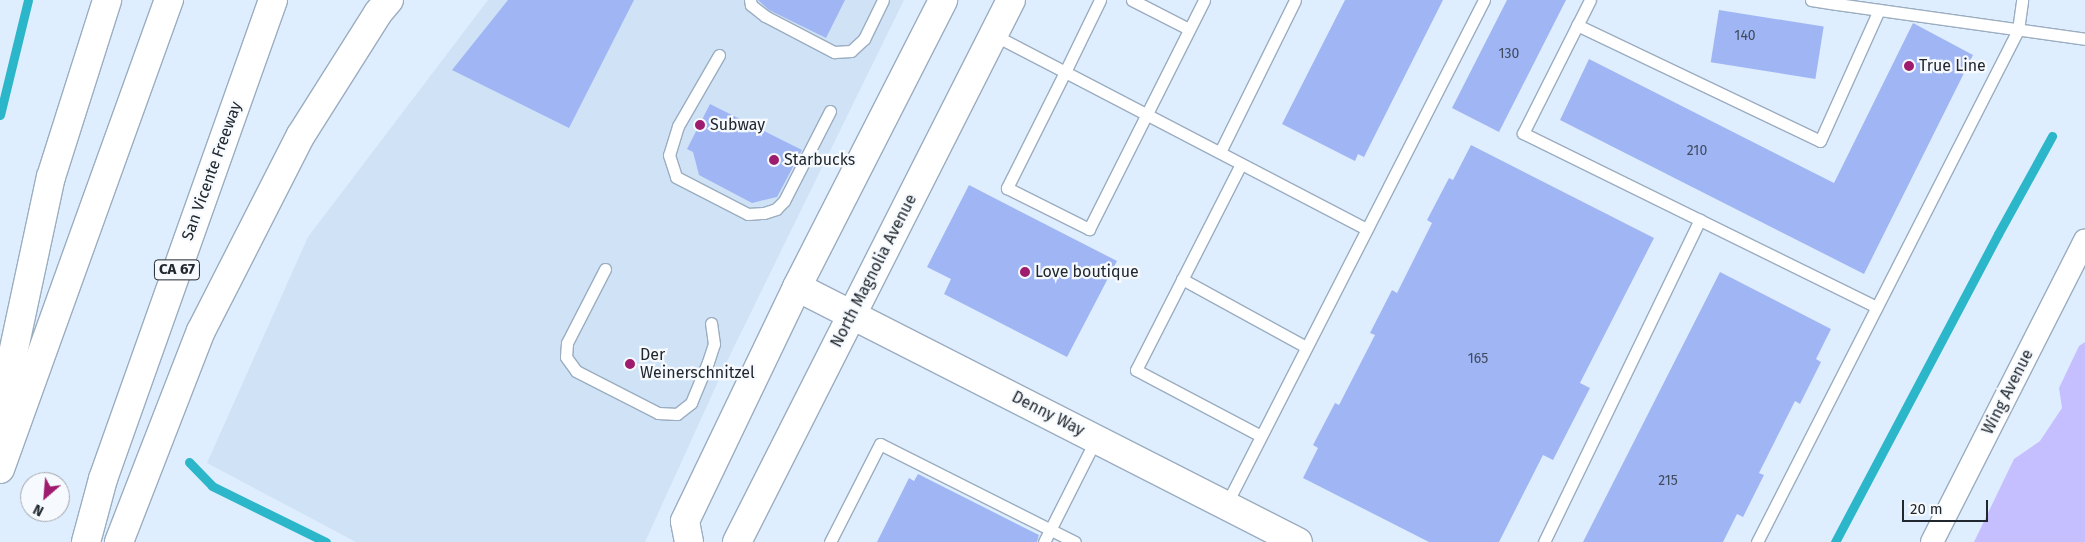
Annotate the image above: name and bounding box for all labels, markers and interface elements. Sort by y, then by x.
house number: 140 [1734,28,1756,44]
house number: 130 [1499,46,1519,62]
place label: True Line [1919,56,1986,76]
marker: True Line [1903,60,1915,72]
street label: San Vicente Freeway [178,99,246,243]
place label: Subway [710,115,765,135]
marker: Subway [694,119,706,131]
house number: 210 [1687,143,1707,159]
place label: Starbucks [784,150,855,170]
marker: Starbucks [768,154,780,166]
street label: North Magnolia Avenue [827,191,921,351]
road number: CA 67 [153,258,201,282]
place label: Love boutique [1035,262,1139,282]
marker: Love boutique [1019,266,1031,278]
place label: Der Weinerschnitzel [640,345,755,383]
street label: Wing Avenue [1978,346,2038,438]
house number: 165 [1468,351,1488,367]
marker: Der Weinerschnitzel [624,358,636,370]
street label: Denny Way [1009,388,1087,440]
north arrow [20,472,70,522]
house number: 215 [1658,473,1678,489]
scale bar [1905,490,1991,522]
text: N [30,500,46,520]
text: 20 m [1910,500,1943,518]

